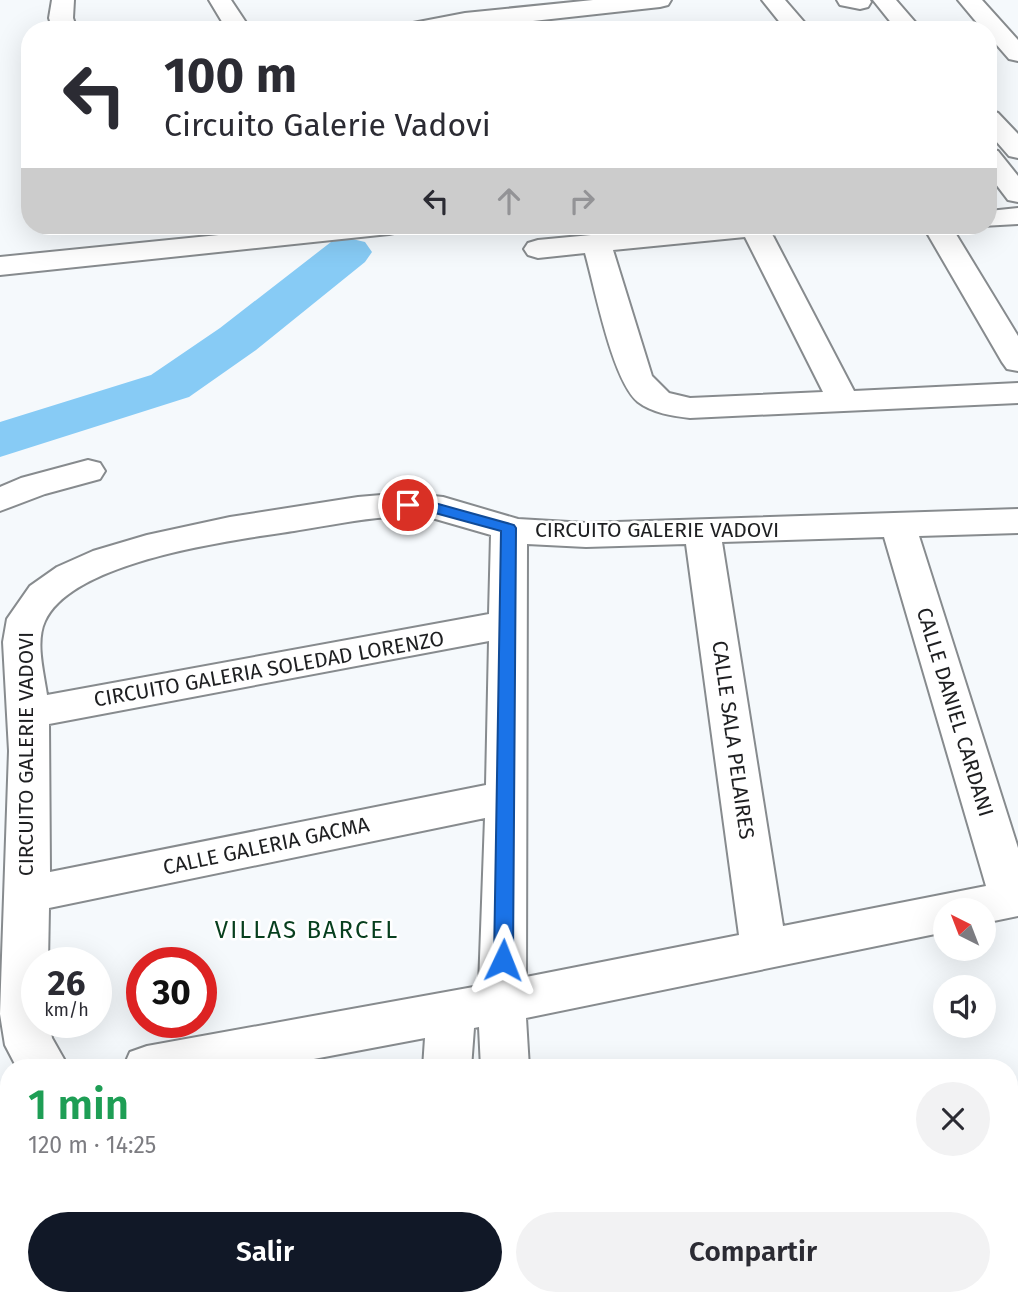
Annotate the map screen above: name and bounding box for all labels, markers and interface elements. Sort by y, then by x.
text: 100 m [164,46,297,105]
icon: left [49,49,140,140]
text: Circuito Galerie Vadovi [164,106,491,144]
icon: left [417,182,455,220]
icon: ahead [490,182,528,220]
icon: right [563,182,601,220]
pin [378,475,438,535]
icon: arrive [389,486,427,524]
street label: CIRCUITO GALERIE VADOVI [535,517,779,543]
street label: CALLE DANIEL CARDANI [911,604,999,820]
street label: CIRCUITO GALERIA SOLEDAD LORENZO [92,625,446,713]
street label: CIRCUITO GALERIE VADOVI [13,632,39,876]
street label: CALLE SALA PELAIRES [706,639,760,841]
street label: CALLE GALERIA GACMA [161,811,371,881]
north arrow [933,898,996,961]
map controls [933,898,996,1038]
district label: VILLAS BARCEL [215,916,399,944]
position arrow [466,923,540,997]
speed limit sign: 30 [126,947,217,1038]
text: 26 [48,962,85,1004]
button: sound [933,975,996,1038]
text: km/h [44,999,89,1021]
text: 1 min [28,1080,129,1130]
button: close [916,1082,990,1156]
text: 120 m · 14:25 [28,1131,156,1159]
button: Salir [28,1212,502,1292]
button: Compartir [516,1212,990,1292]

